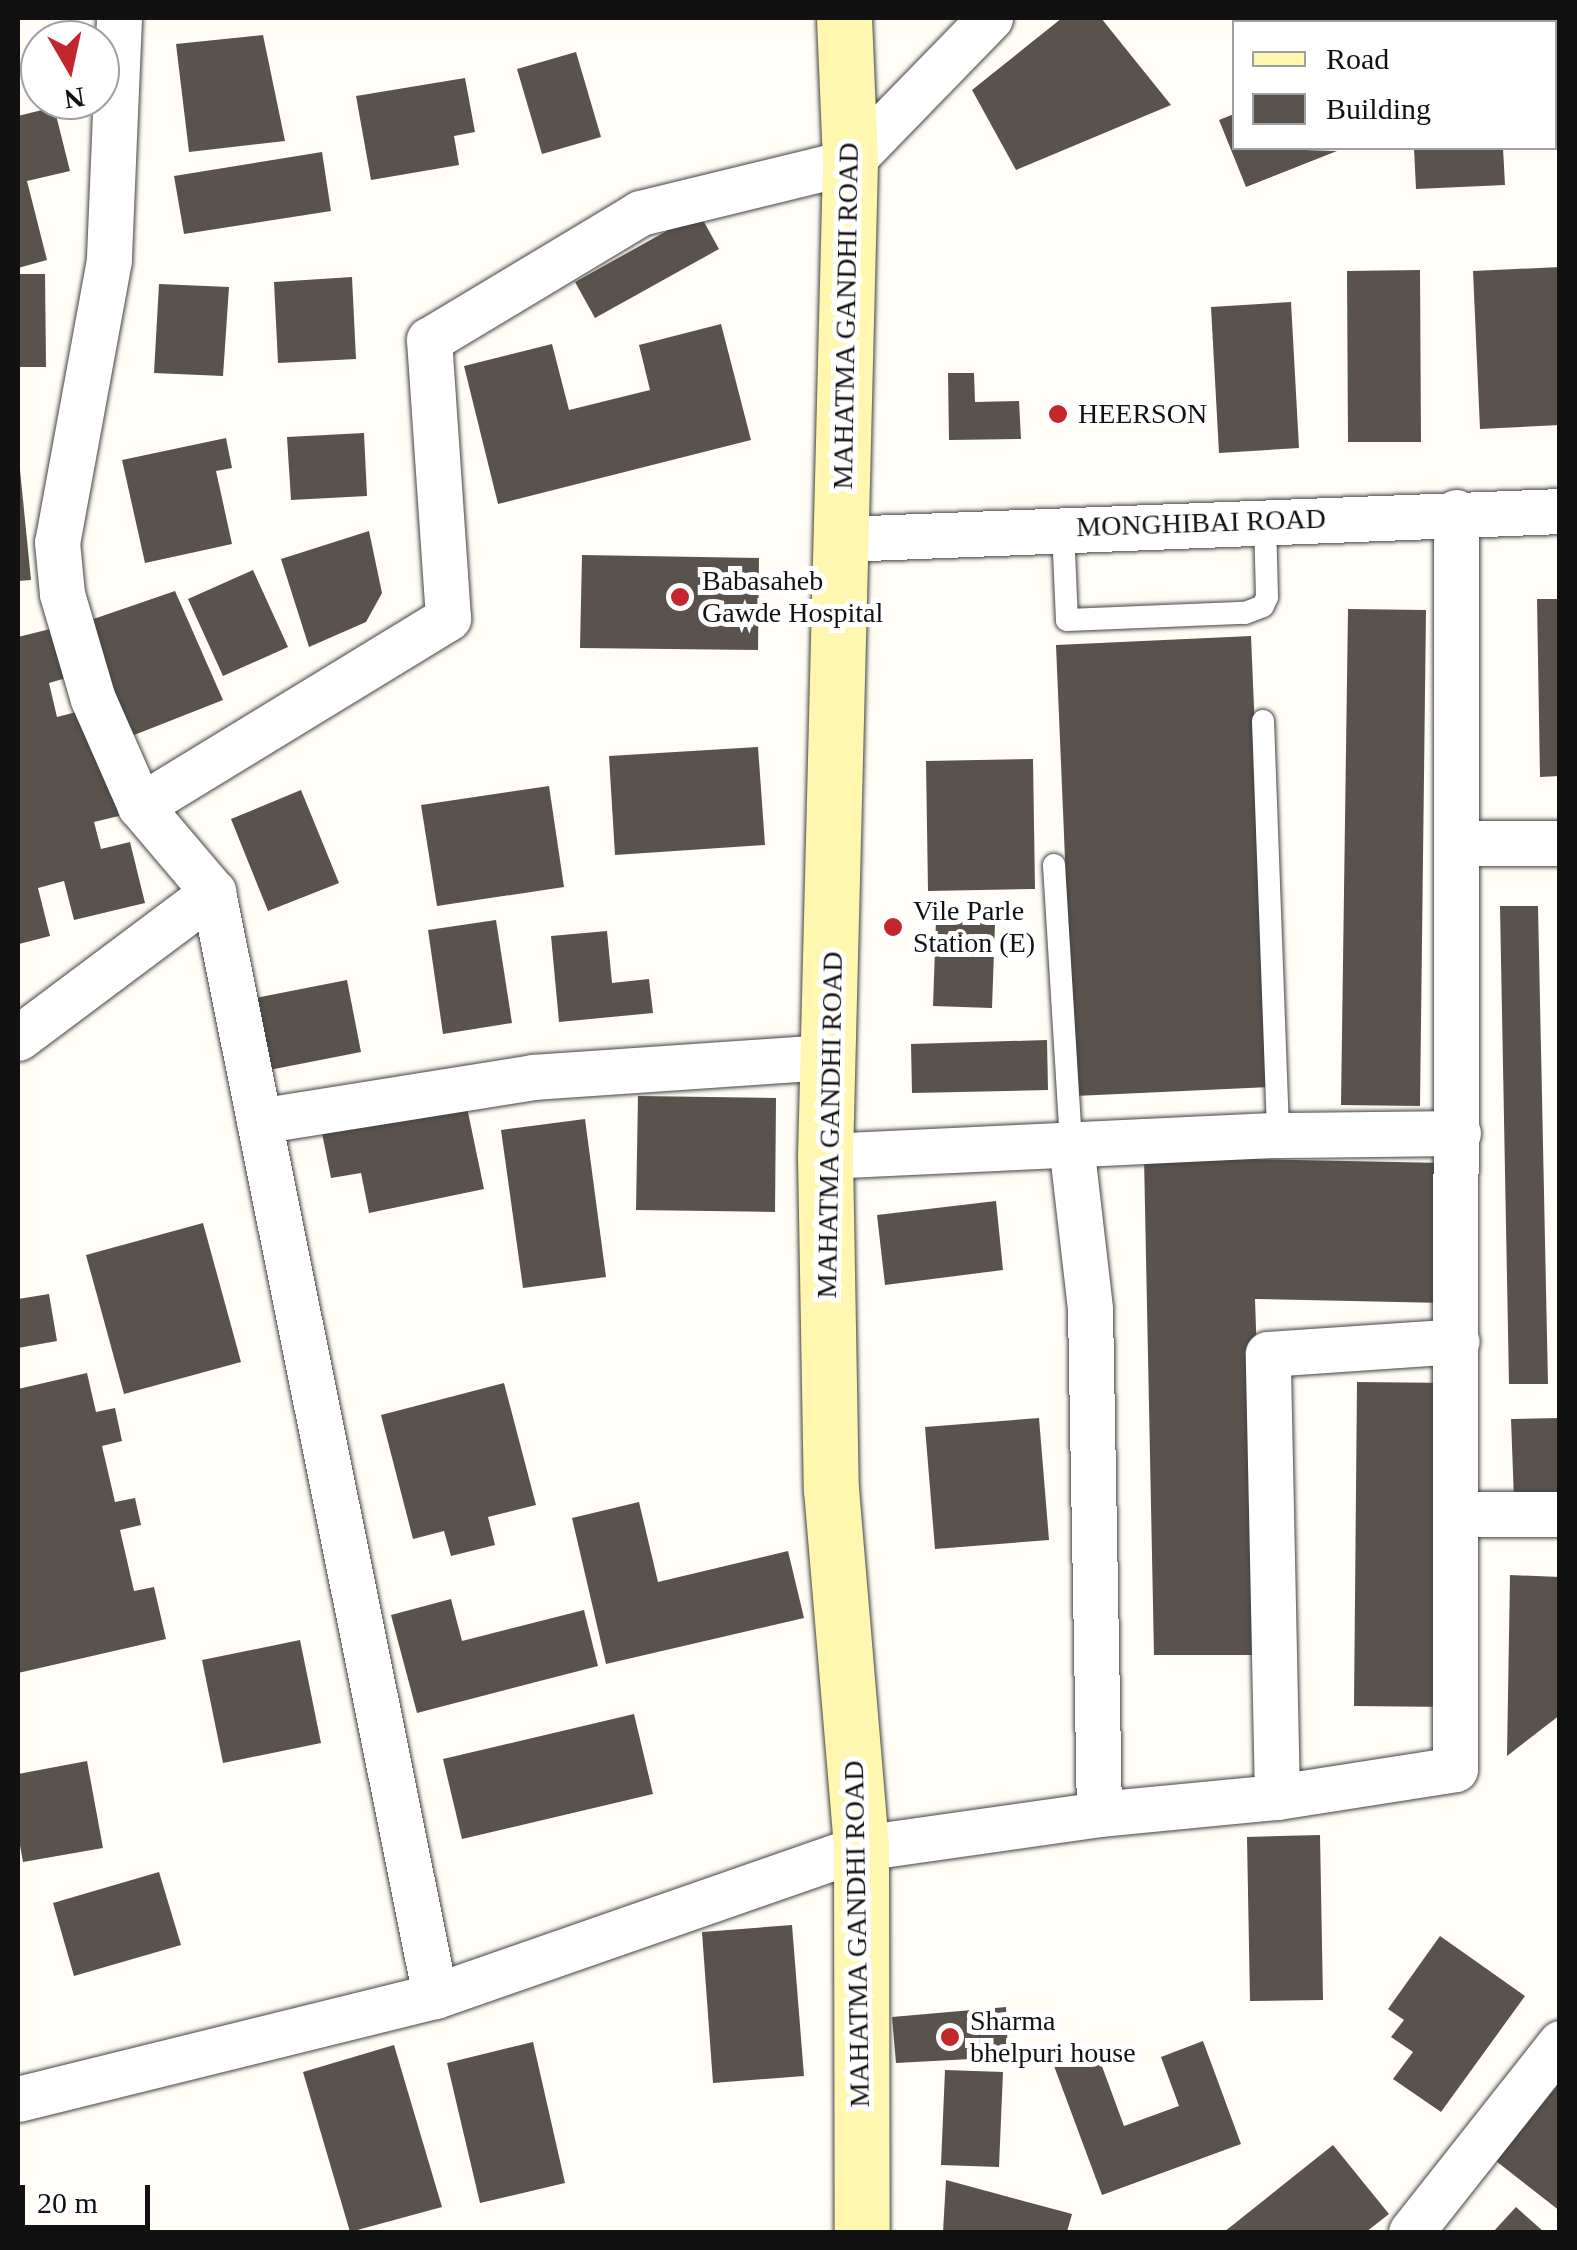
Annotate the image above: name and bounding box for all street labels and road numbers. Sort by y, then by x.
street label: MAHATMA GANDHI ROAD [826,142,866,490]
street label: MONGHIBAI ROAD [1076,502,1326,544]
street label: MAHATMA GANDHI ROAD [810,951,850,1299]
street label: MAHATMA GANDHI ROAD [837,1760,877,2108]

